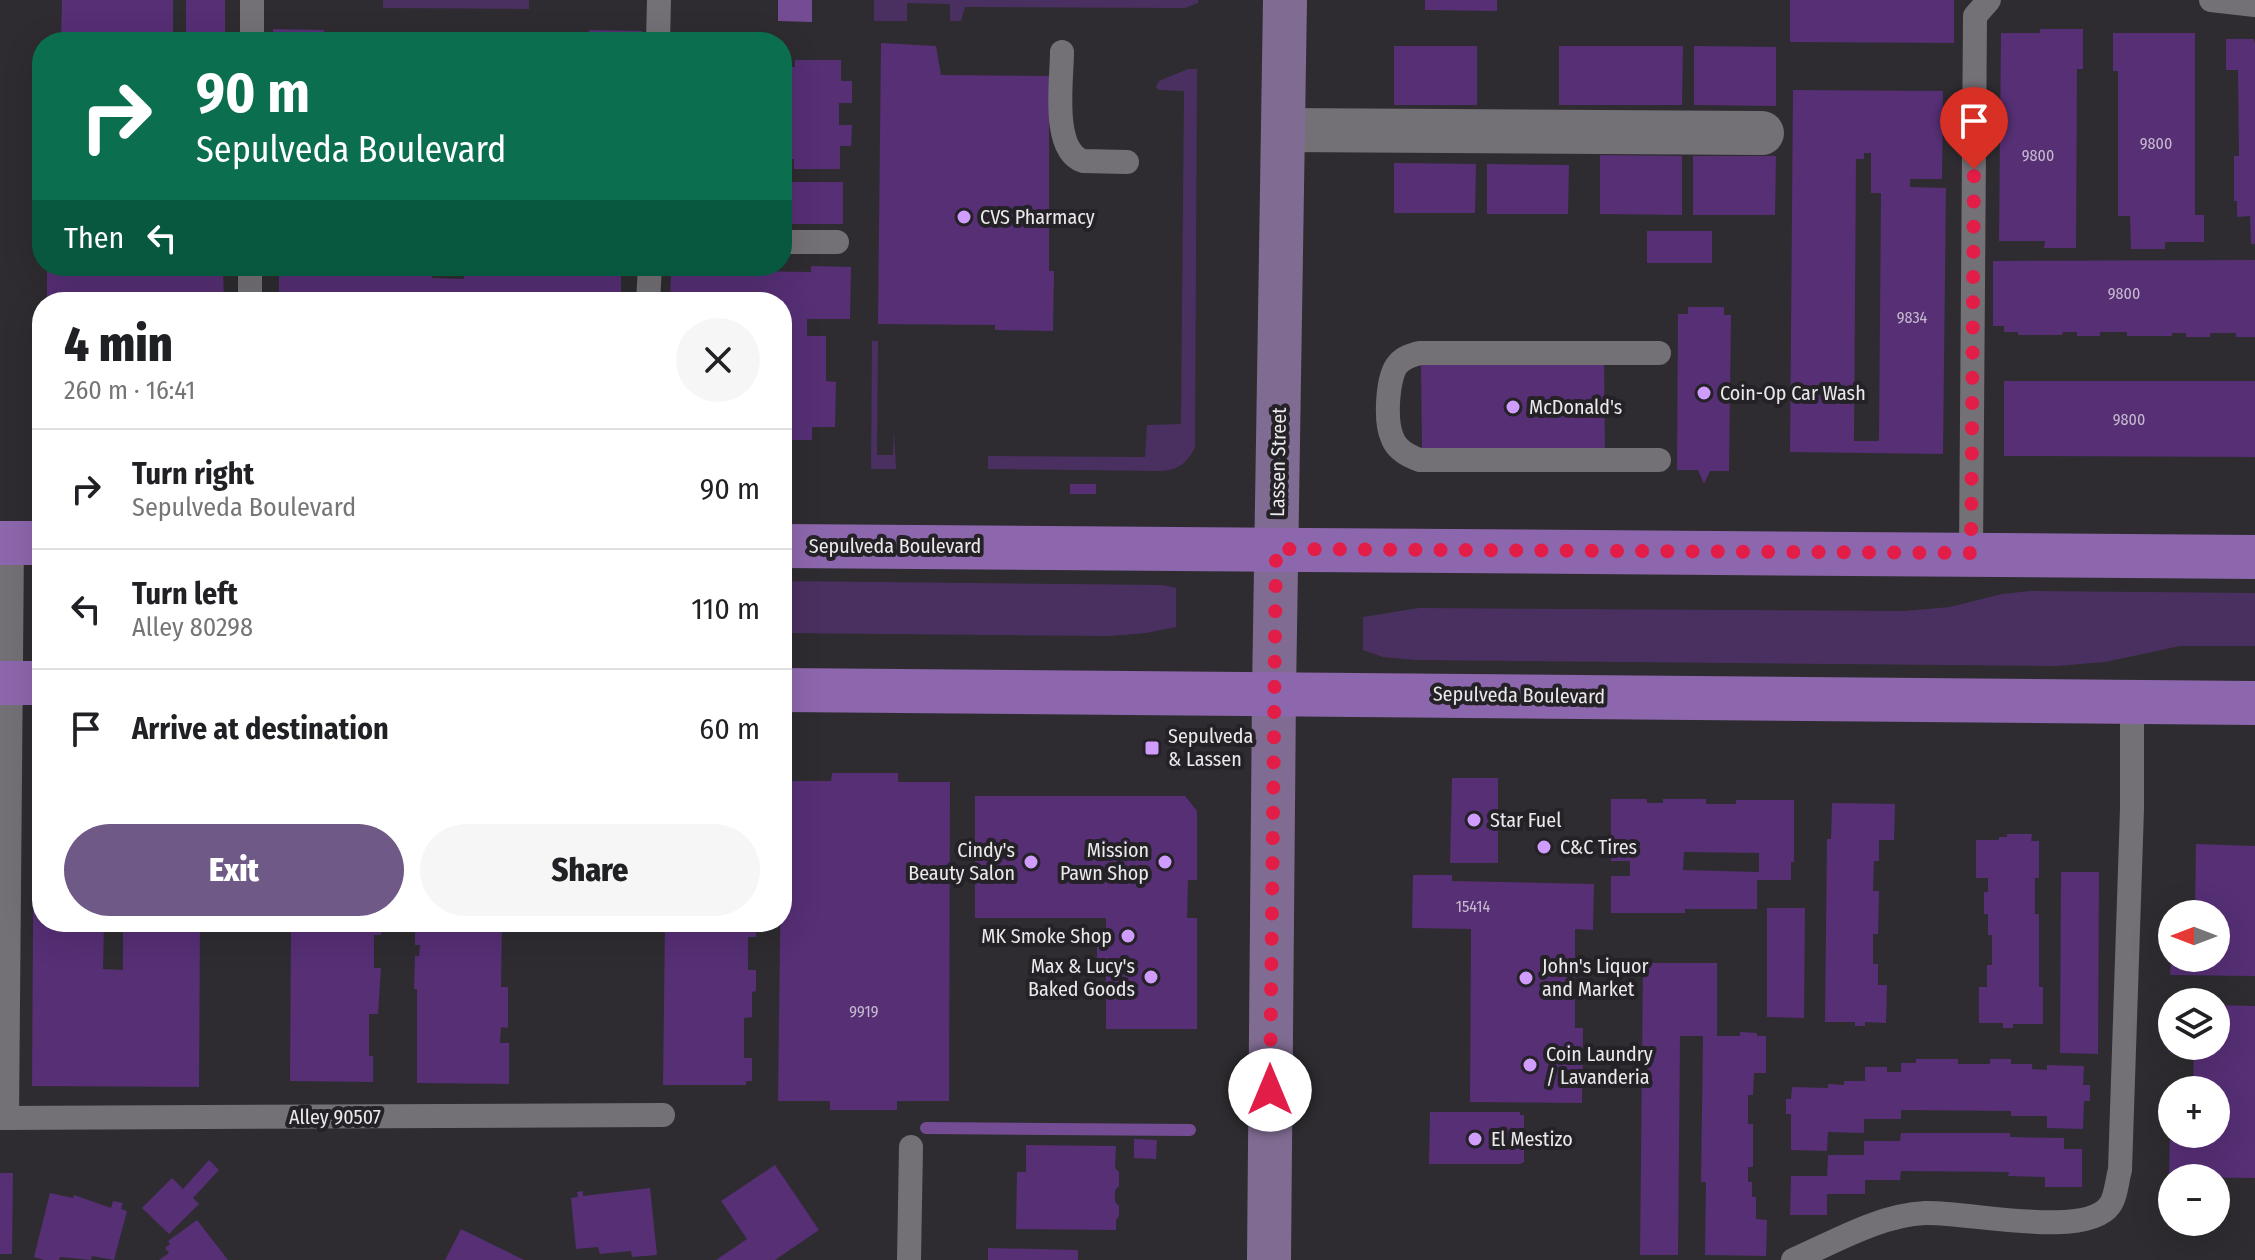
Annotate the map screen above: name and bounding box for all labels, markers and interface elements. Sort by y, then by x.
text: 90 m [196,60,310,127]
icon: right [64,64,168,168]
pin [1940,87,2008,169]
icon: arrive [1952,99,1996,143]
text: Sepulveda Boulevard [196,128,506,172]
house number: 9800 [2140,134,2172,153]
house number: 9800 [2022,146,2054,165]
place label: CVS Pharmacy [980,205,1095,229]
marker: CVS Pharmacy [955,208,973,226]
icon: left [140,216,184,260]
text: Then [64,220,124,256]
house number: 9800 [2108,284,2140,303]
house number: 9834 [1897,308,1928,327]
text: 4 min [64,316,173,374]
button: close [676,318,760,402]
text: 260 m · 16:41 [64,375,195,406]
place label: Coin-Op Car Wash [1720,381,1866,405]
marker: Coin-Op Car Wash [1695,384,1713,402]
place label: McDonald's [1529,395,1622,419]
marker: McDonald's [1504,398,1522,416]
street label: Lassen Street [1265,407,1291,517]
house number: 9800 [2113,410,2145,429]
text: Turn right [132,456,254,492]
icon: right [64,467,108,511]
text: 90 m [700,471,760,507]
text: Sepulveda Boulevard [132,492,356,523]
street label: Sepulveda Boulevard [809,534,981,558]
text: Turn left [132,576,238,612]
icon: left [64,587,108,631]
text: 110 m [691,591,760,627]
text: Alley 80298 [132,612,253,643]
street label: Sepulveda Boulevard [1433,681,1605,709]
icon: arrive [64,707,108,751]
text: Arrive at destination [132,711,389,747]
text: 60 m [699,711,760,747]
place label: Sepulveda & Lassen [1168,724,1253,771]
marker: Sepulveda & Lassen [1143,739,1161,757]
place label: Star Fuel [1490,808,1561,832]
marker: Star Fuel [1465,811,1483,829]
button: Exit [64,824,404,916]
button: Share [420,824,760,916]
place label: C&C Tires [1560,835,1637,859]
place label: Cindy's Beauty Salon [908,838,1015,885]
place label: Mission Pawn Shop [1060,838,1149,885]
marker: C&C Tires [1535,838,1553,856]
marker: Cindy's Beauty Salon [1022,853,1040,871]
marker: Mission Pawn Shop [1156,853,1174,871]
house number: 15414 [1456,897,1490,916]
north arrow [2158,900,2230,972]
map controls [2158,900,2230,1236]
place label: MK Smoke Shop [981,924,1112,948]
marker: MK Smoke Shop [1119,927,1137,945]
place label: Max & Lucy's Baked Goods [1028,954,1135,1001]
place label: John's Liquor and Market [1542,954,1649,1001]
marker: Max & Lucy's Baked Goods [1142,968,1160,986]
marker: John's Liquor and Market [1517,969,1535,987]
button: layers [2158,988,2230,1060]
house number: 9919 [849,1002,879,1021]
place label: Coin Laundry / Lavanderia [1546,1042,1653,1089]
position arrow [1228,1048,1312,1132]
marker: Coin Laundry / Lavanderia [1521,1056,1539,1074]
button: + [2158,1076,2230,1148]
street label: Alley 90507 [289,1105,381,1129]
place label: El Mestizo [1491,1127,1573,1151]
marker: El Mestizo [1466,1130,1484,1148]
button: − [2158,1164,2230,1236]

